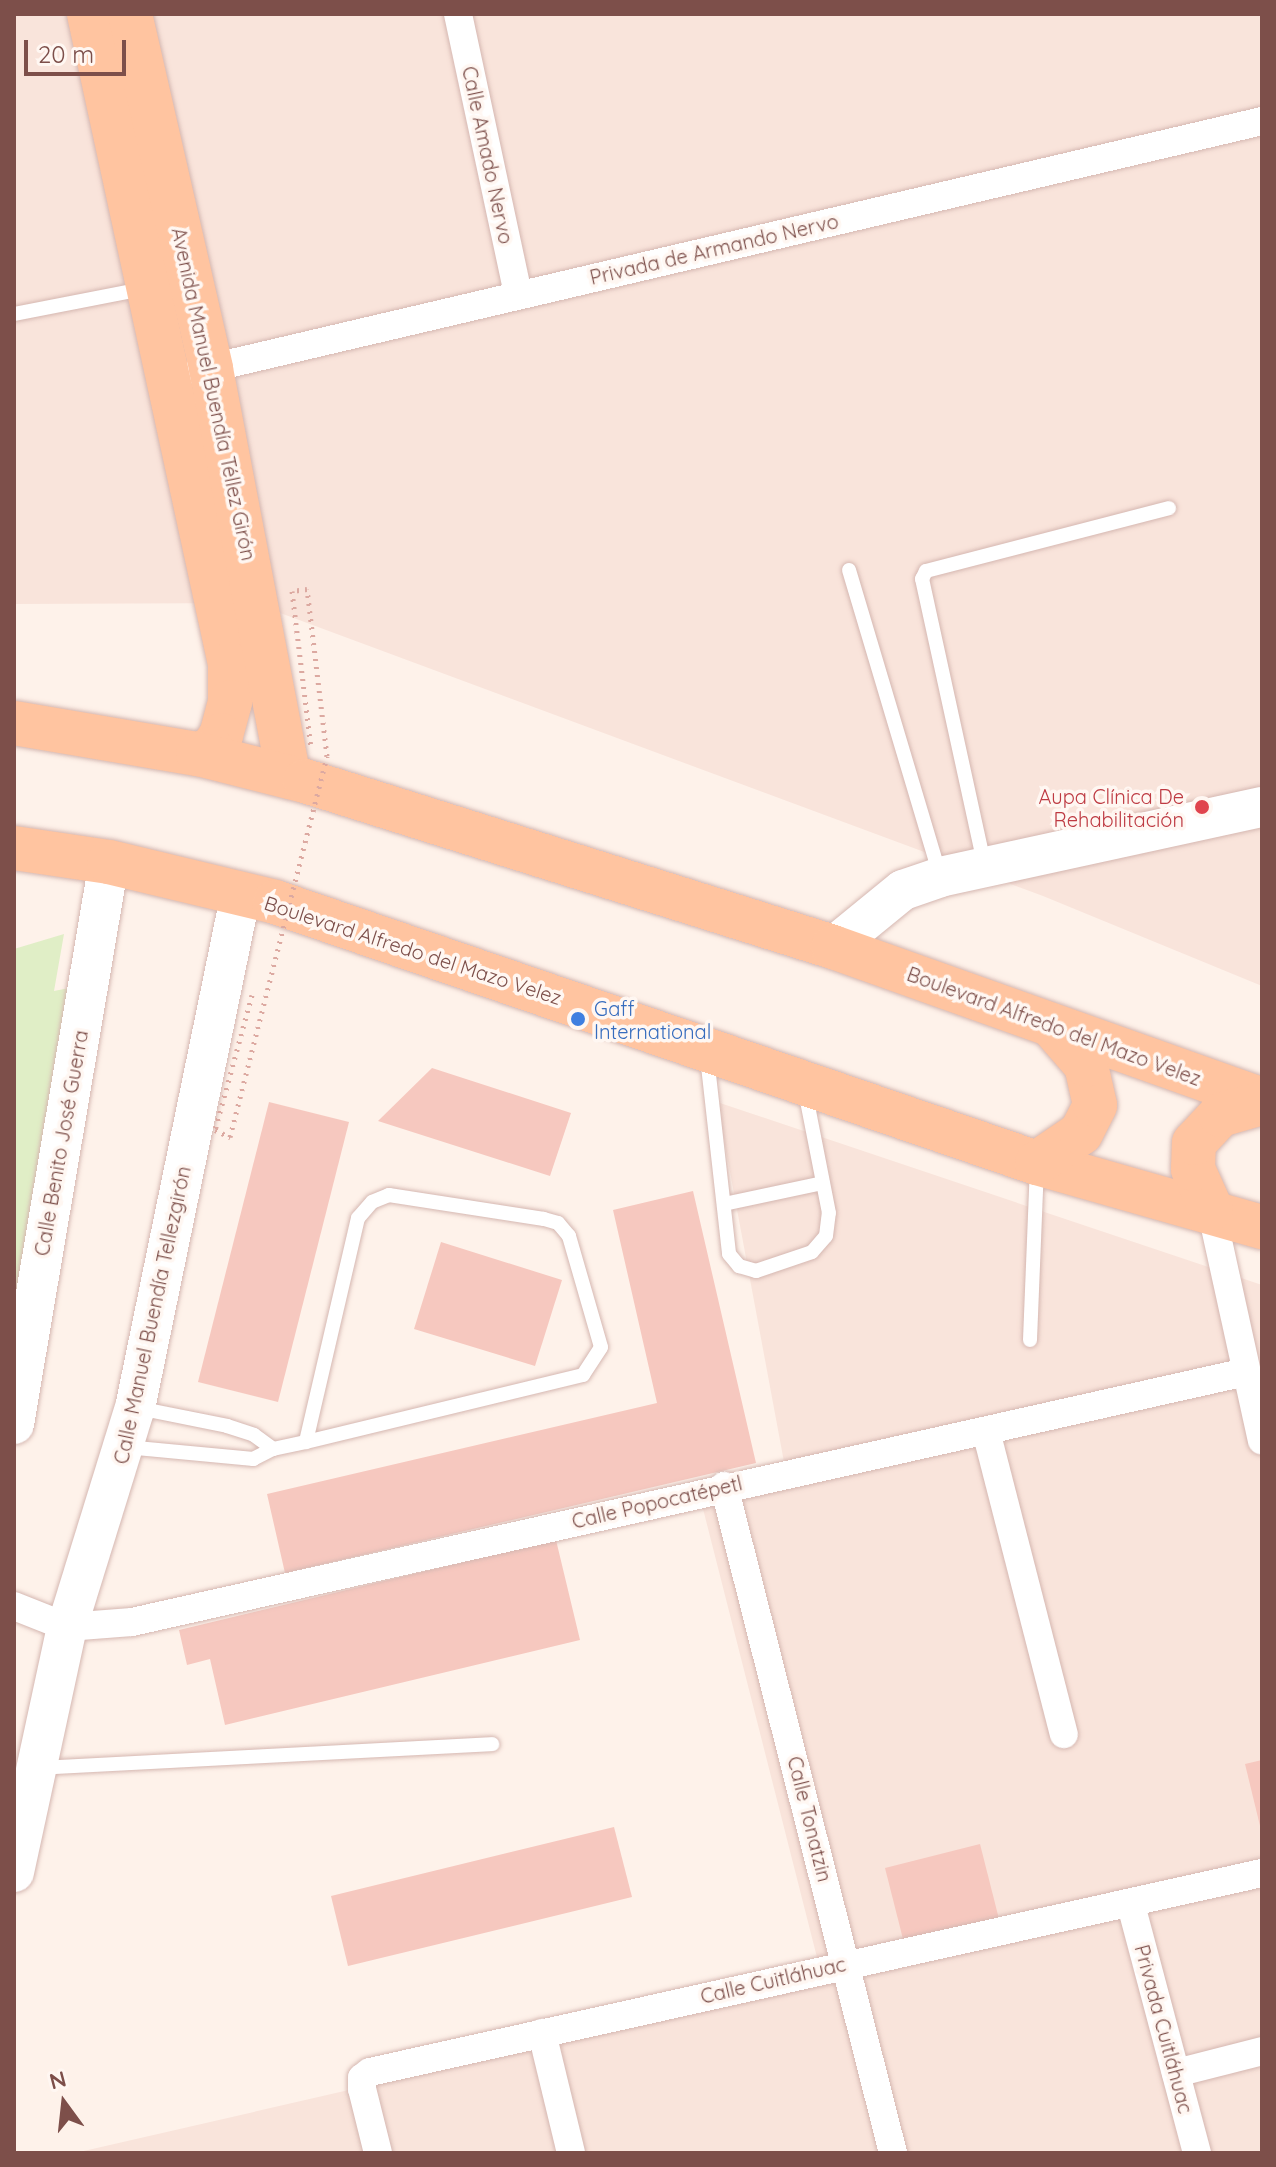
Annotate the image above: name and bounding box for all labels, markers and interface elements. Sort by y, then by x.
scale bar [28,24,130,74]
text: 20 m [38,39,94,69]
street label: Calle Amado Nervo [457,64,519,246]
street label: Privada de Armando Nervo [587,209,841,289]
street label: Avenida Manuel Buendía Téllez Girón [167,225,261,563]
place label: Aupa Clínica De Rehabilitación [1039,784,1184,831]
marker: Aupa Clínica De Rehabilitación [1191,796,1213,818]
street label: Boulevard Alfredo del Mazo Velez [261,891,565,1009]
street label: Boulevard Alfredo del Mazo Velez [904,962,1204,1090]
place label: Gaff International [594,996,711,1043]
marker: Gaff International [569,1010,587,1028]
street label: Calle Benito José Guerra [29,1028,93,1258]
street label: Calle Manuel Buendía Tellezgirón [109,1164,195,1466]
street label: Calle Popocatépetl [569,1471,745,1533]
street label: Calle Tonatzin [783,1754,837,1884]
street label: Privada Cuitláhuac [1130,1942,1198,2116]
street label: Calle Cuitláhuac [698,1952,848,2008]
north arrow [24,2063,104,2143]
text: N [46,2064,69,2095]

